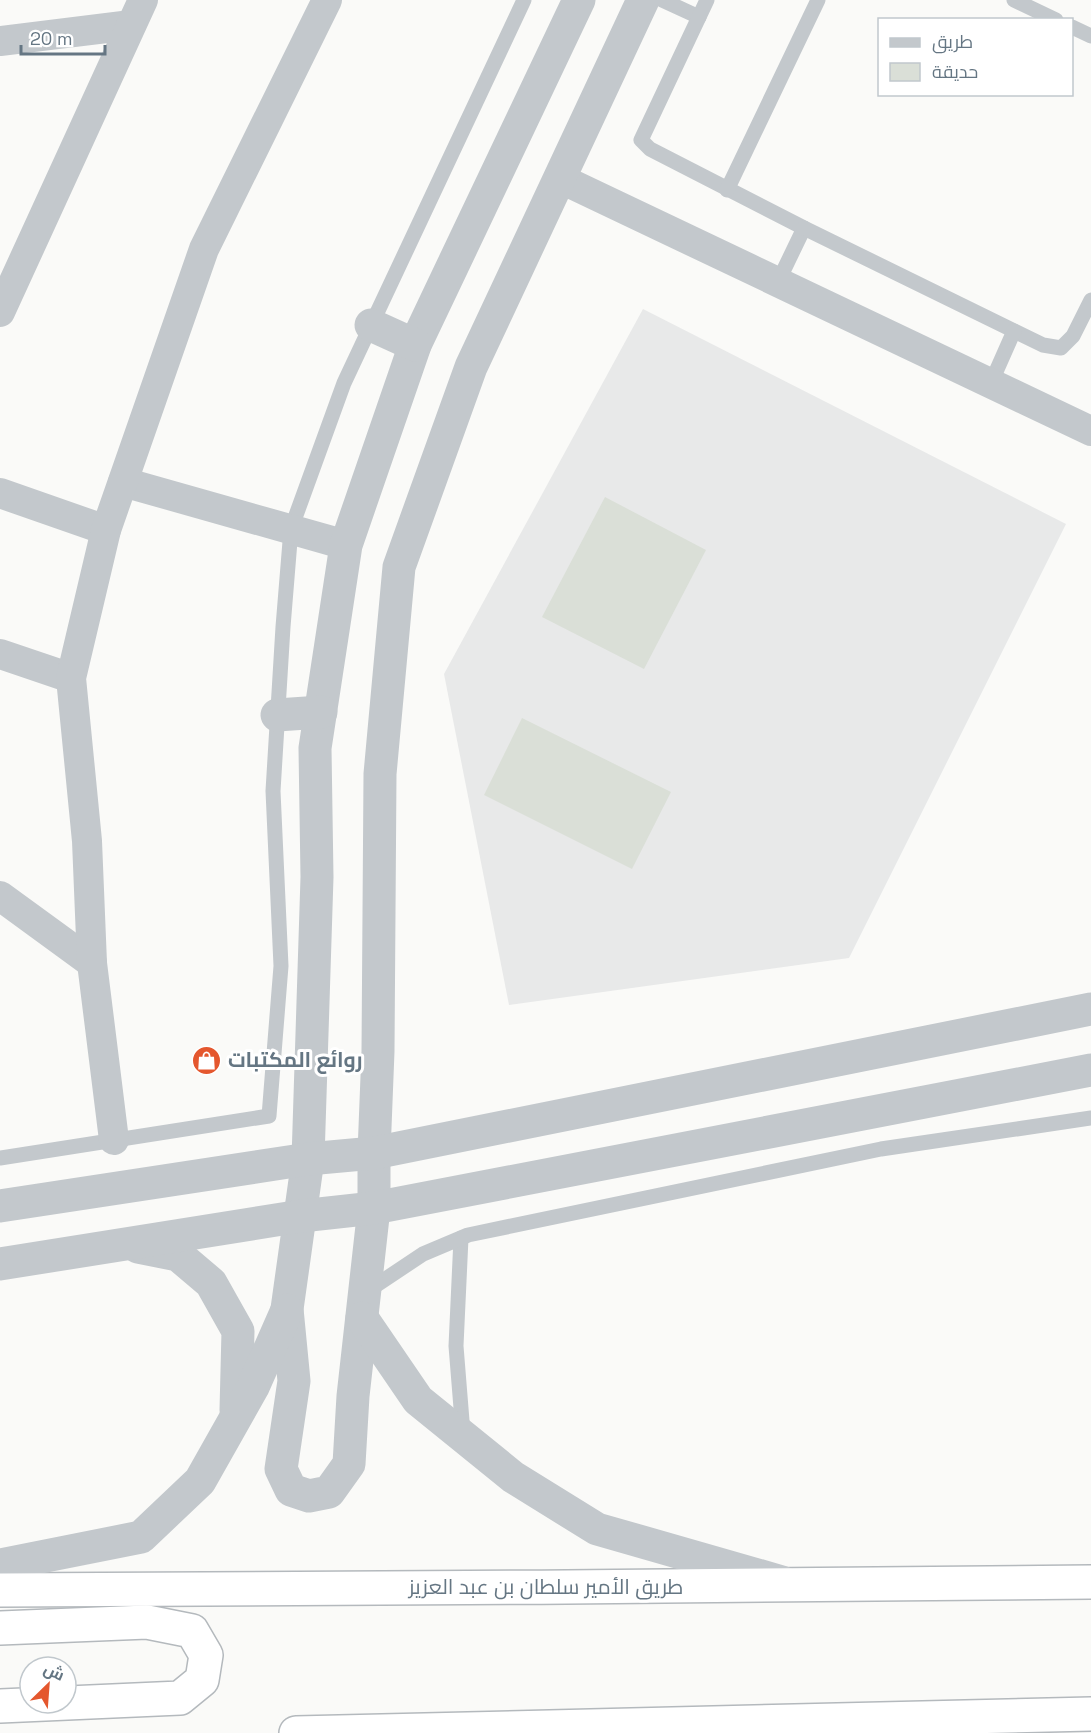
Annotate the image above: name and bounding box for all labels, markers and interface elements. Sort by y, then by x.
scale bar [21,18,105,56]
legend [878,18,1073,96]
text: 20 m [30,27,73,50]
text: طريق [932,30,973,54]
text: حديقة [932,60,978,83]
shop icon: روائع المكتبات [191,1044,223,1076]
place label: روائع المكتبات [228,1046,363,1074]
street label: طريق الأمير سلطان بن عبد العزيز [408,1573,683,1600]
north arrow [18,1655,78,1715]
text: ش [40,1658,68,1686]

